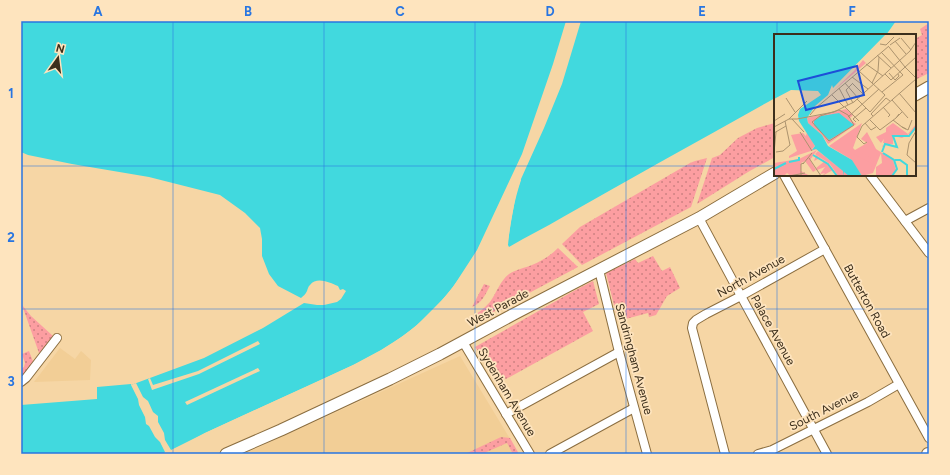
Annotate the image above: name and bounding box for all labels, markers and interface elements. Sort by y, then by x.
text: A [93,4,103,19]
text: B [244,4,252,19]
text: C [395,4,405,19]
text: D [545,4,555,19]
text: E [698,4,706,19]
text: F [848,4,856,19]
inset map [774,34,916,176]
north arrow [38,38,78,78]
text: N [55,41,66,56]
text: 1 [8,86,14,101]
text: 2 [7,230,15,245]
street label: North Avenue [715,251,788,300]
street label: Butterton Road [841,262,893,340]
street label: West Parade [465,286,531,330]
street label: Palace Avenue [748,292,798,368]
street label: Sandringham Avenue [612,302,656,416]
street label: Sydenham Avenue [475,345,539,439]
text: 3 [7,374,15,389]
street label: South Avenue [787,386,861,433]

